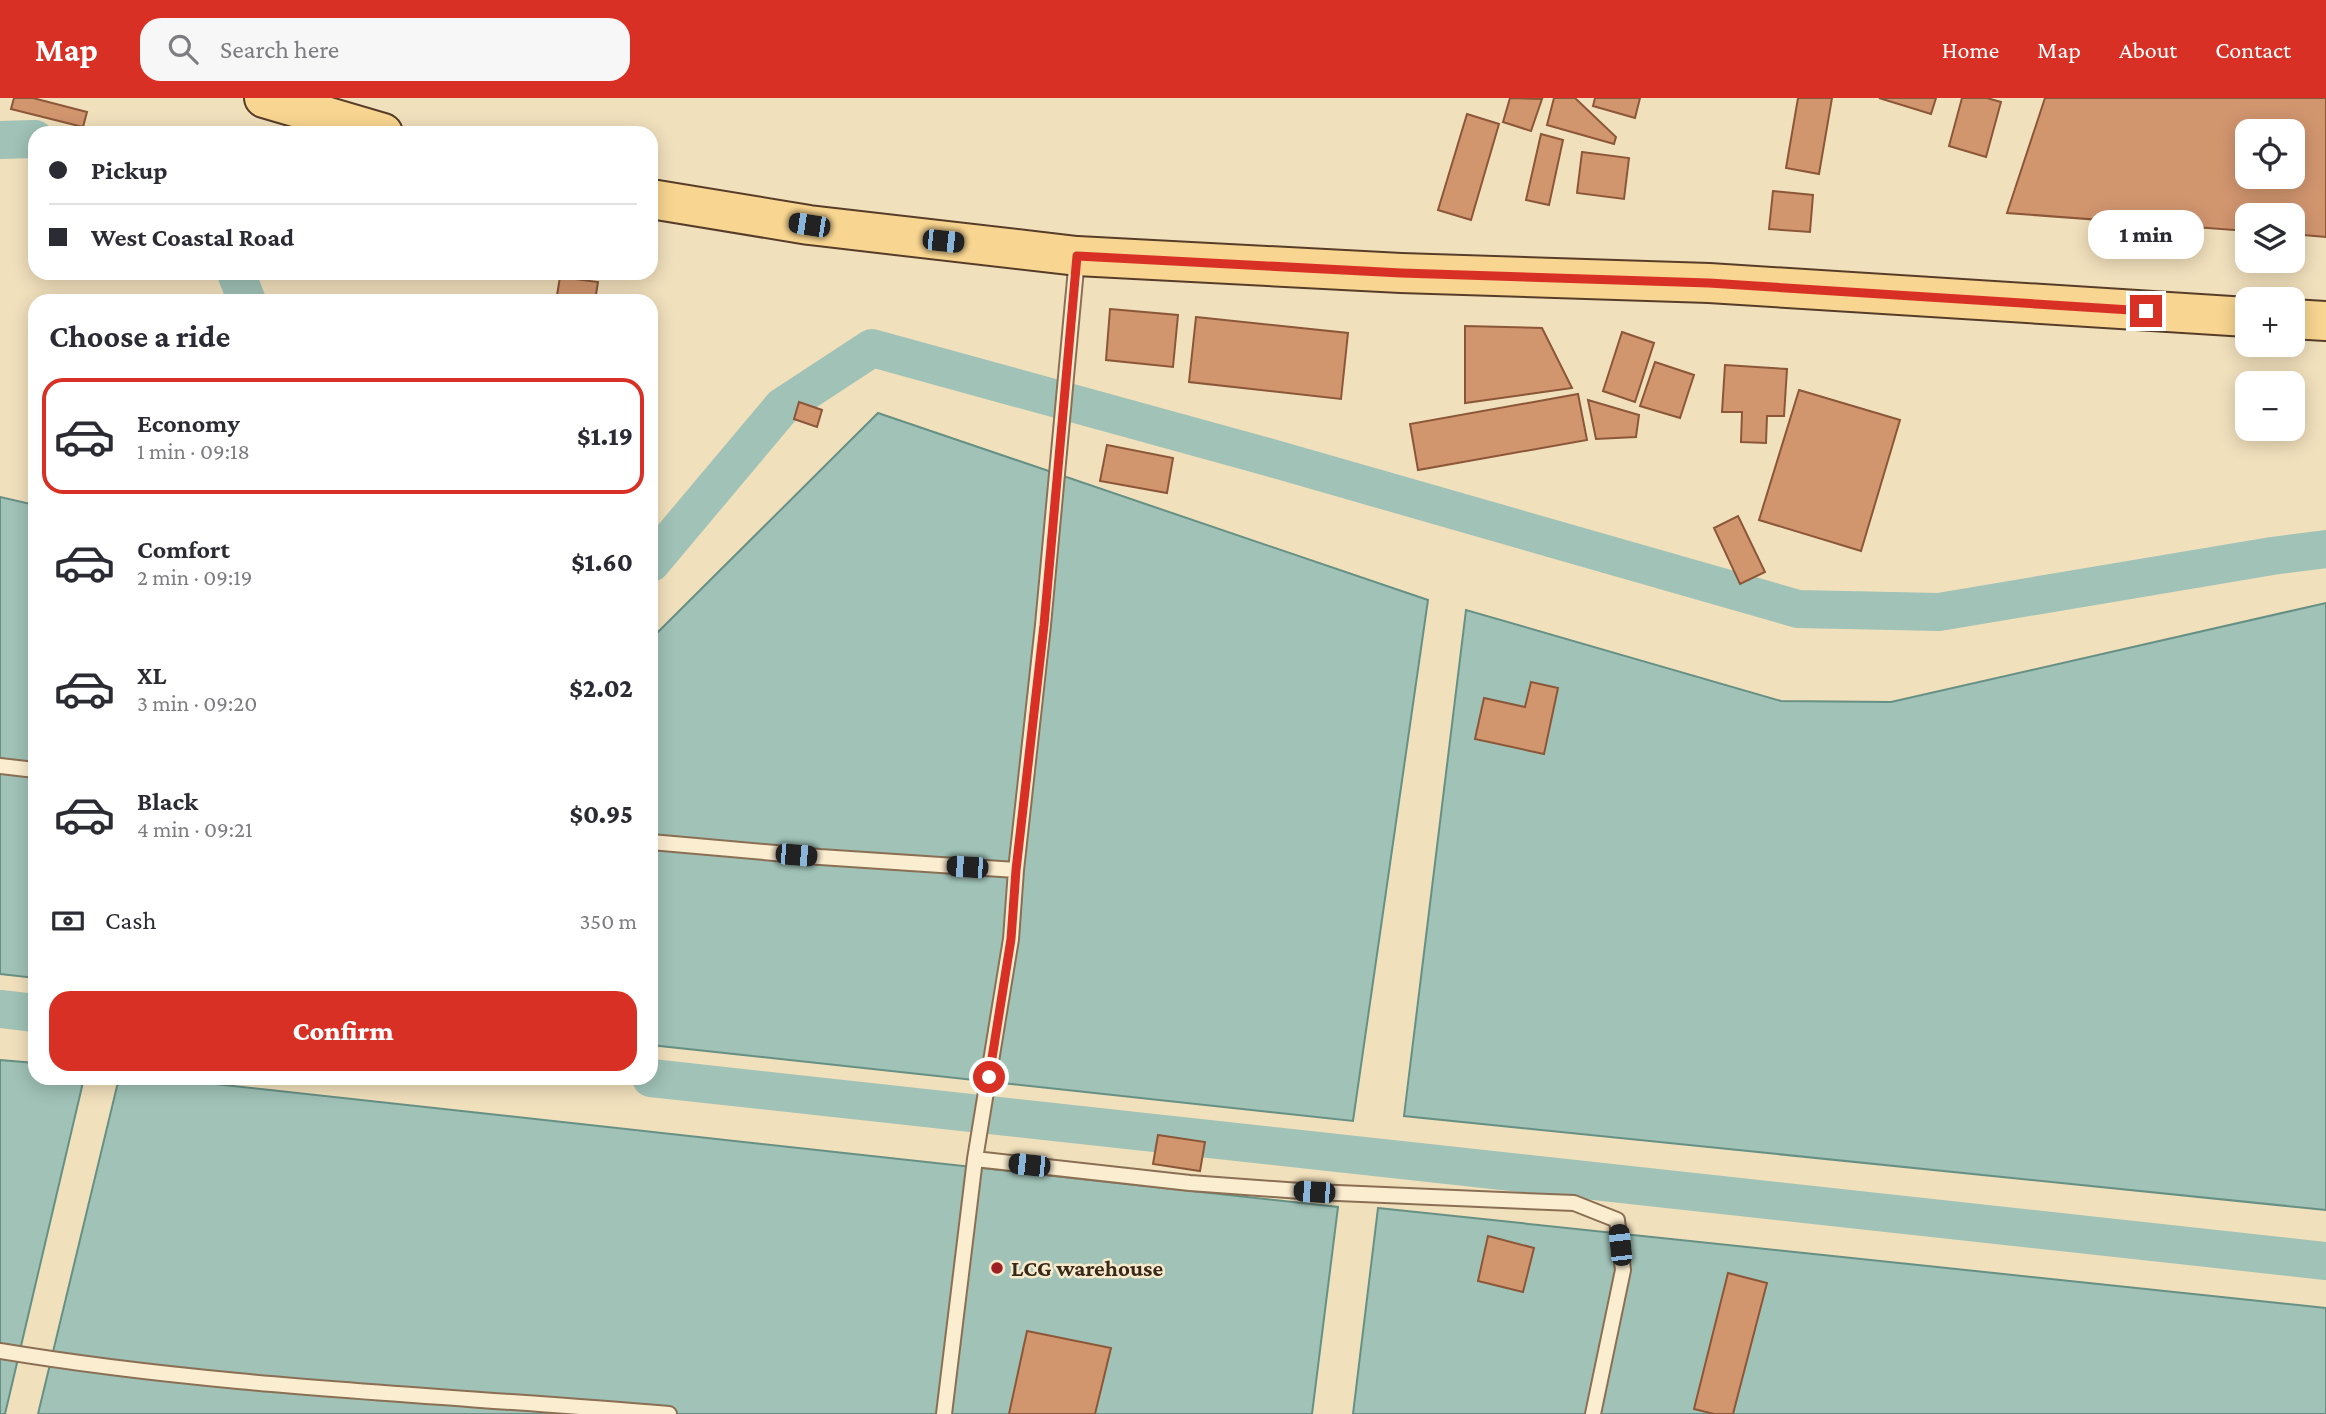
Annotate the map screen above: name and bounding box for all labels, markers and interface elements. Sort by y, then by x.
search box [140,18,630,81]
icon: search [164,30,202,68]
text: Map [35,31,98,68]
text: Search here [220,35,339,64]
text: Home [1942,36,1999,63]
text: Map [2037,36,2081,63]
text: About [2119,36,2177,63]
text: Contact [2215,36,2291,63]
map controls [2235,119,2305,441]
button: locate [2235,119,2305,189]
text: Pickup [91,156,168,185]
button: layers [2235,203,2305,273]
callout: 1 min [2088,209,2204,258]
car [787,211,832,239]
text: 1 min [2119,221,2173,247]
text: West Coastal Road [91,223,294,252]
car [922,228,965,254]
button: + [2235,287,2305,357]
route end [2130,295,2162,327]
text: Choose a ride [49,318,230,354]
button: − [2235,371,2305,441]
icon: car [53,405,116,468]
text: Economy [137,409,240,438]
text: $1.19 [577,422,633,451]
text: 1 min · 09:18 [137,438,250,464]
icon: car [53,531,116,594]
text: Comfort [137,535,230,564]
text: $1.60 [571,548,633,577]
text: 2 min · 09:19 [137,564,253,590]
icon: car [53,657,116,720]
text: XL [137,661,166,690]
text: $2.02 [569,674,633,703]
text: 3 min · 09:20 [137,690,257,716]
icon: car [53,783,116,846]
text: Black [137,787,198,816]
text: $0.95 [570,800,633,829]
text: 4 min · 09:21 [137,816,253,842]
car [775,843,818,867]
car [946,855,989,879]
icon: cash [49,902,87,940]
text: Cash [105,906,156,935]
text: 350 m [579,908,637,934]
button: Confirm [49,991,637,1071]
route start [973,1061,1005,1093]
car [1008,1152,1051,1178]
car [1293,1180,1336,1204]
car [1608,1223,1633,1267]
place label: LCG warehouse [1011,1255,1163,1281]
marker: LCG warehouse [989,1260,1005,1276]

